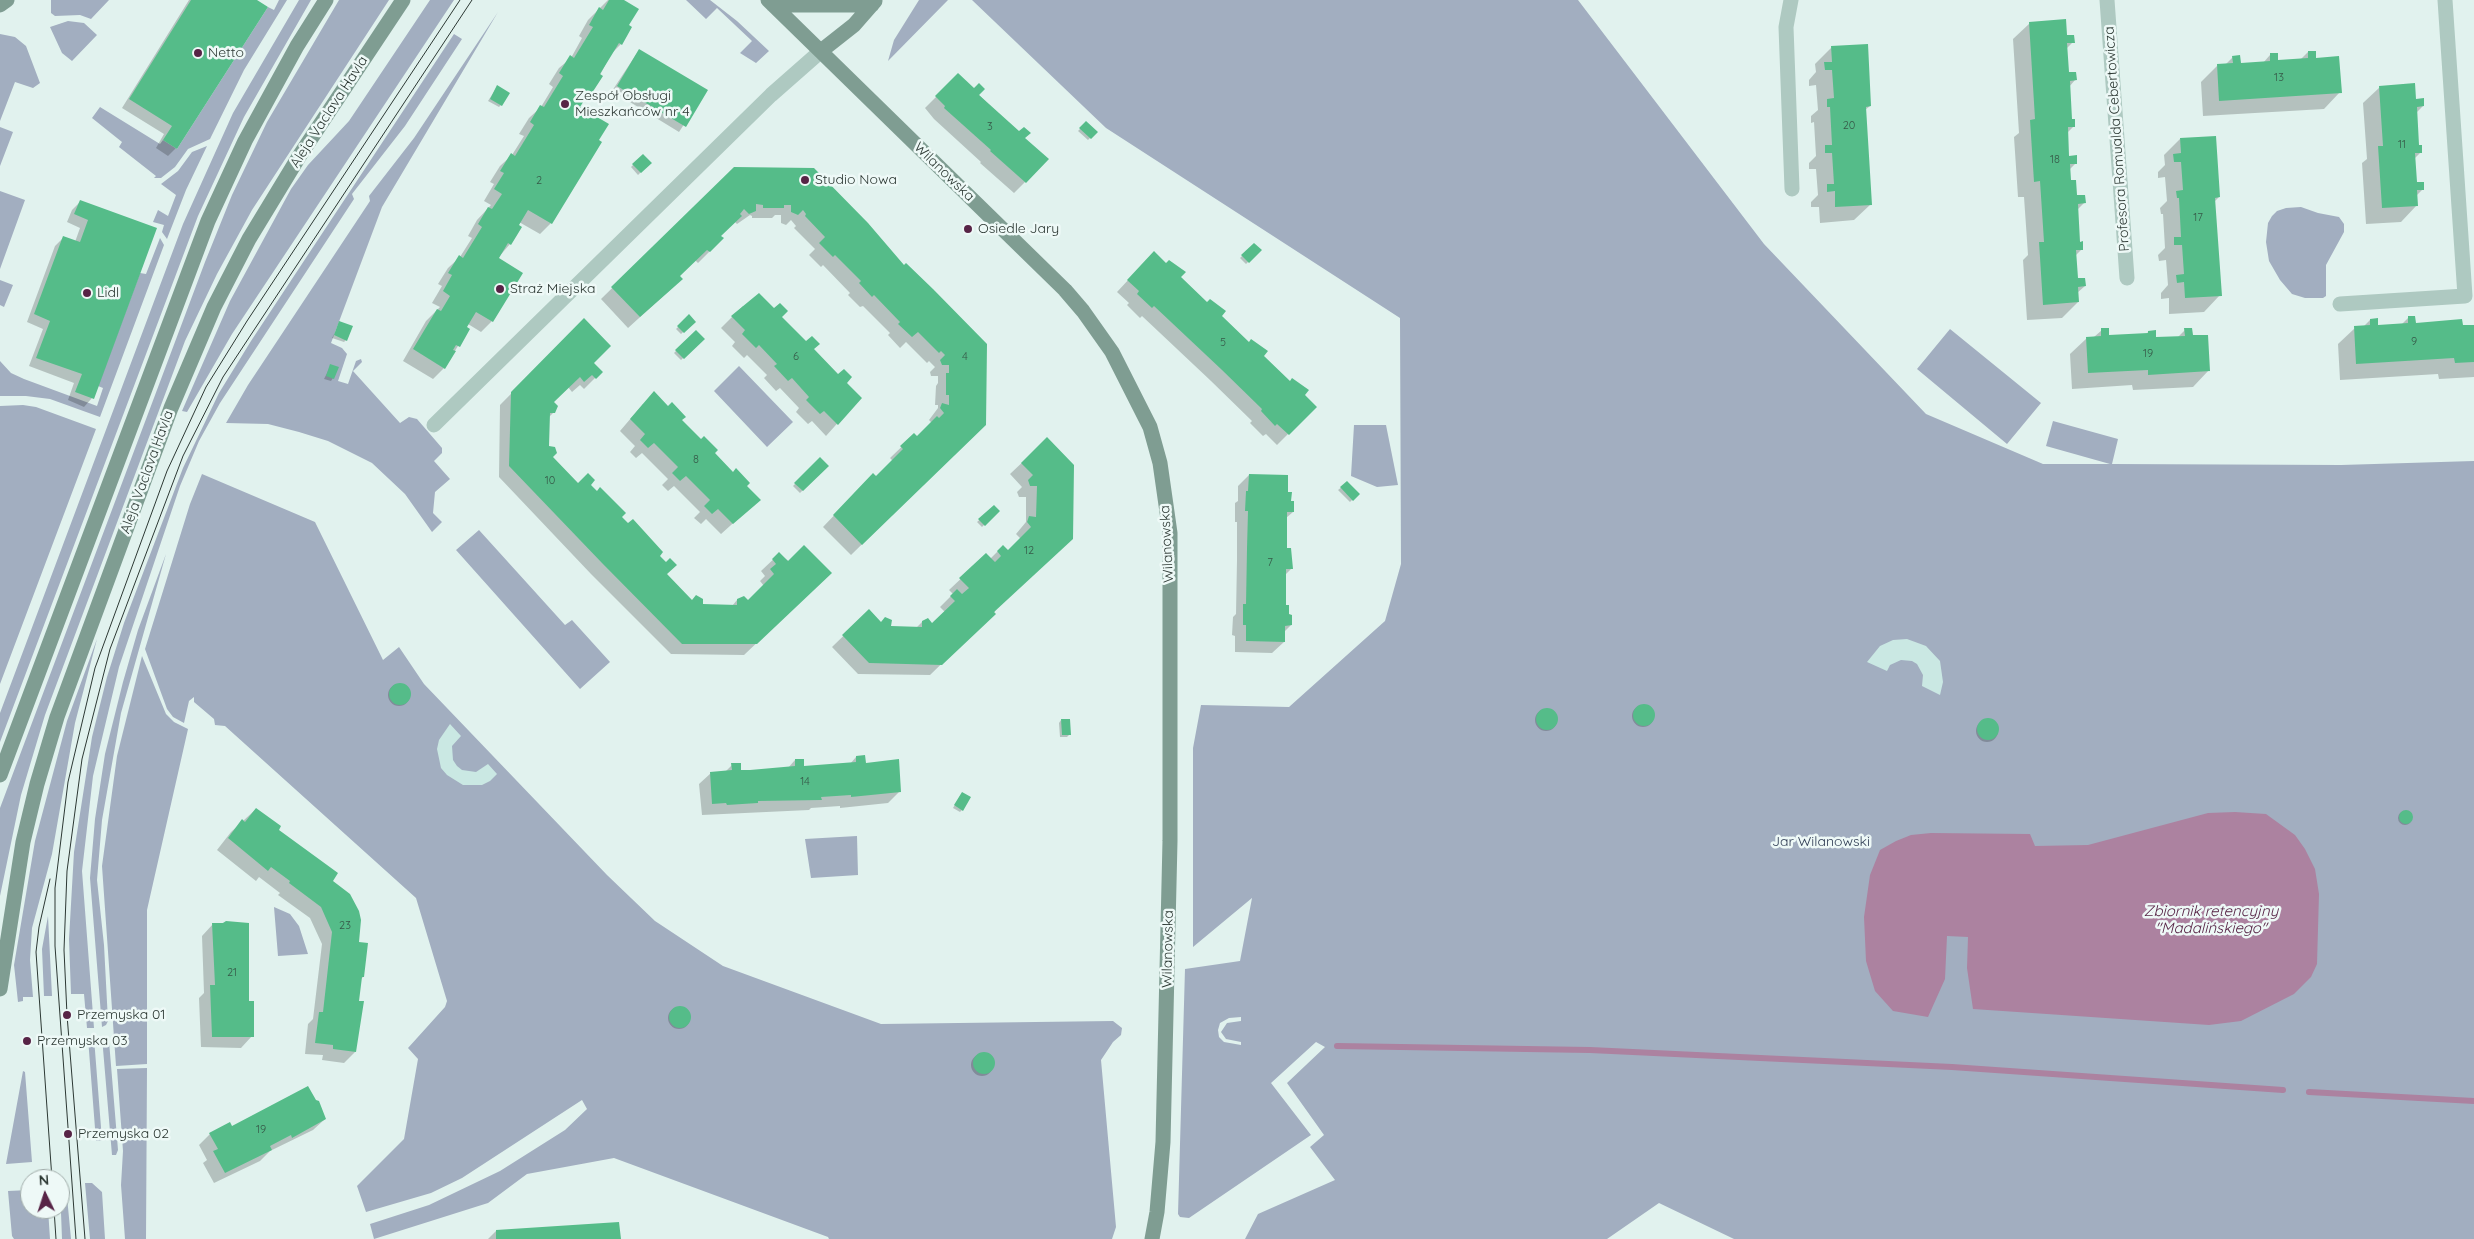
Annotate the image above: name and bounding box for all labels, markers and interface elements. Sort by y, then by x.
street label: Profesora Romualda Cebertowicza [2101,26,2133,252]
place label: Netto [208,45,244,61]
marker: Netto [192,47,204,59]
street label: Aleja Vaclava Havla [287,53,371,171]
house number: 13 [2274,71,2284,85]
place label: Zespół Obsługi Mieszkańców nr 4 [575,88,690,120]
marker: Zespół Obsługi Mieszkańców nr 4 [559,98,571,110]
house number: 20 [1843,119,1855,133]
house number: 3 [987,120,993,134]
house number: 11 [2398,138,2406,152]
street label: Wilanowska [910,139,978,205]
house number: 18 [2050,153,2060,167]
place label: Studio Nowa [815,172,897,188]
house number: 2 [536,174,542,188]
marker: Studio Nowa [799,174,811,186]
house number: 17 [2193,211,2203,225]
place label: Osiedle Jary [978,221,1059,237]
marker: Osiedle Jary [962,223,974,235]
place label: Straż Miejska [510,281,596,297]
marker: Straż Miejska [494,283,506,295]
place label: Lidl [97,285,119,301]
marker: Lidl [81,287,93,299]
house number: 9 [2411,335,2417,349]
house number: 5 [1220,336,1226,350]
house number: 19 [2143,347,2153,361]
house number: 6 [793,350,799,364]
house number: 4 [962,350,968,364]
street label: Aleja Vaclava Havla [117,408,177,536]
house number: 8 [693,453,699,467]
house number: 10 [545,474,555,488]
street label: Wilanowska [1157,505,1177,583]
house number: 12 [1024,544,1034,558]
house number: 7 [1267,556,1273,570]
house number: 14 [800,775,810,789]
park label: Jar Wilanowski [1772,834,1870,850]
water label: Zbiornik retencyjny "Madalińskiego" [2144,902,2278,937]
street label: Wilanowska [1159,910,1177,988]
house number: 23 [339,919,351,933]
house number: 21 [227,966,237,980]
place label: Przemyska 01 [77,1007,166,1023]
marker: Przemyska 01 [61,1009,73,1021]
place label: Przemyska 03 [37,1033,128,1049]
marker: Przemyska 03 [21,1035,33,1047]
house number: 19 [256,1123,266,1137]
place label: Przemyska 02 [78,1126,169,1142]
marker: Przemyska 02 [62,1128,74,1140]
north arrow [20,1169,70,1219]
text: N [38,1171,50,1189]

